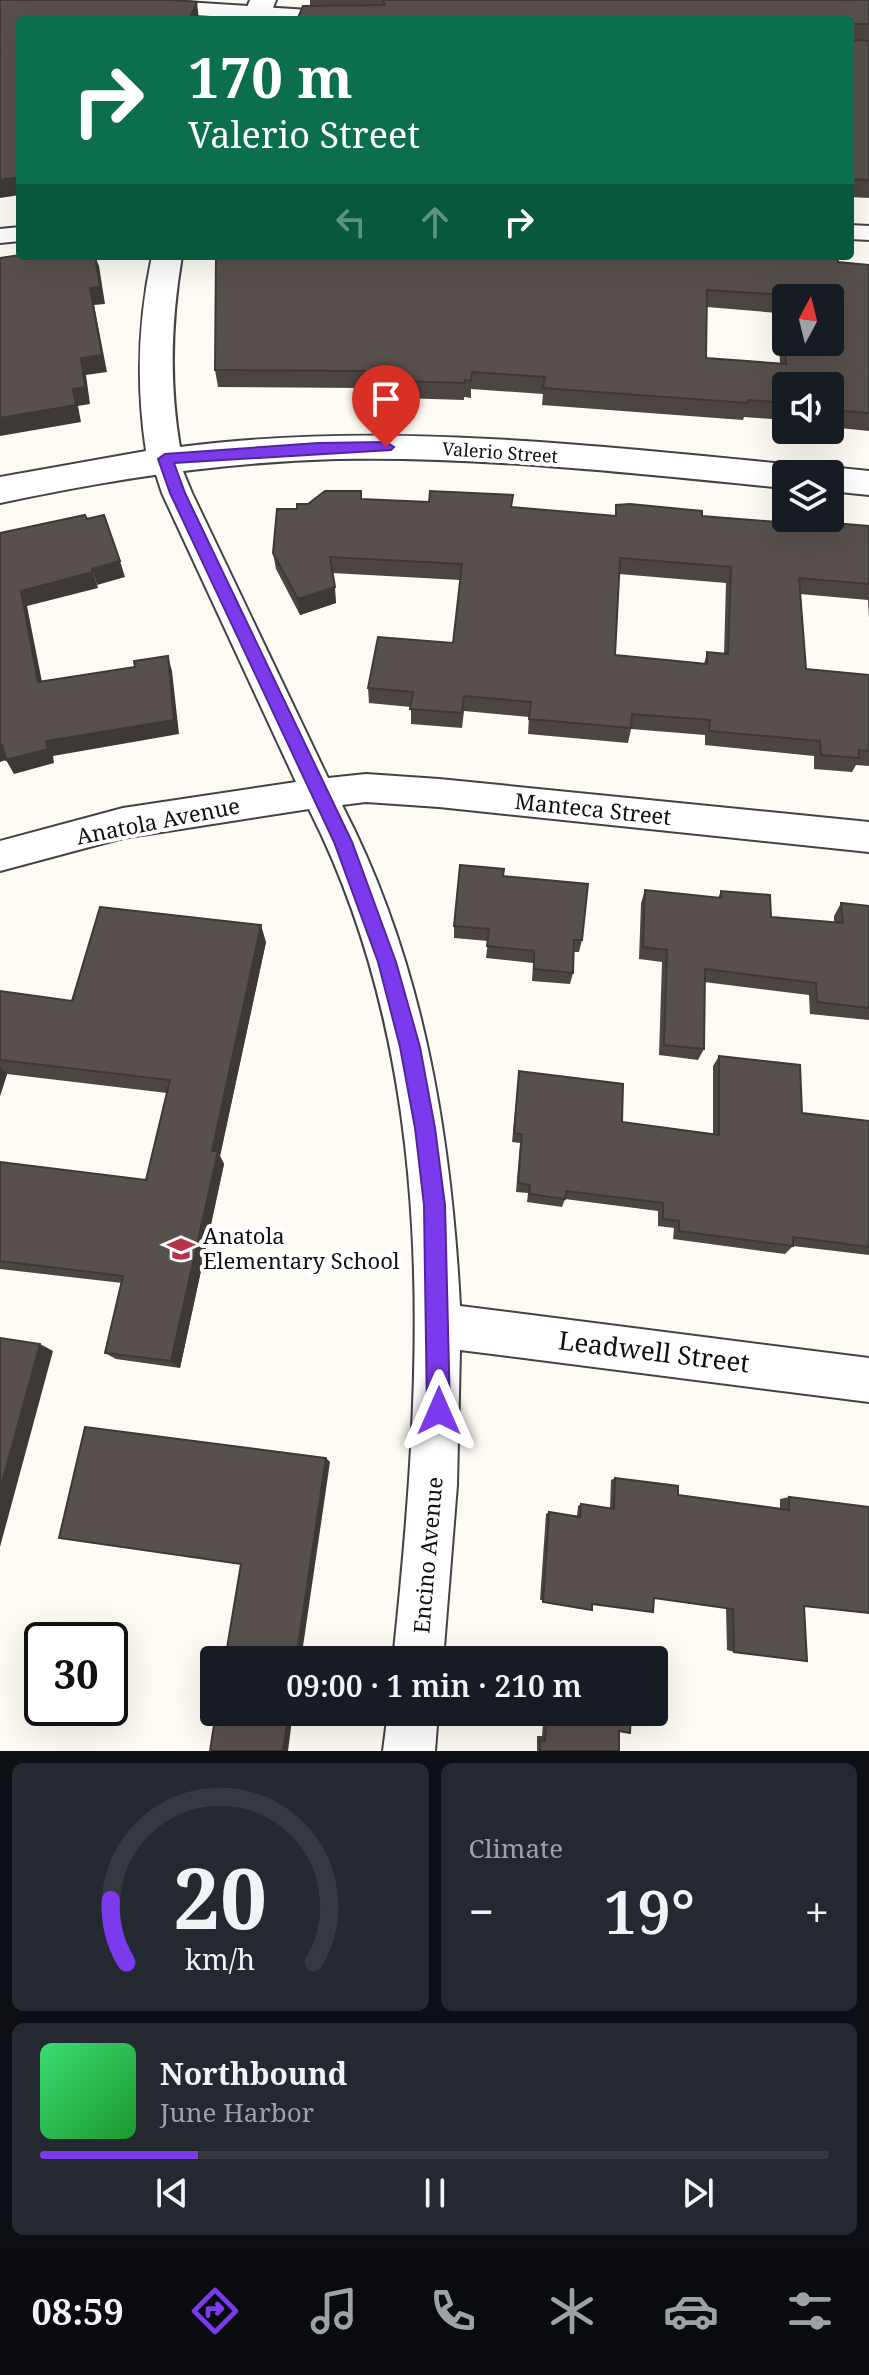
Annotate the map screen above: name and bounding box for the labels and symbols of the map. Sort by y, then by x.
north arrow [772,284,844,356]
pin [352,365,420,447]
street label: Valerio Street [441,436,559,468]
street label: Manteca Street [513,785,673,831]
street label: Anatola Avenue [73,789,242,851]
place label: Anatola Elementary School [203,1220,400,1275]
school or university icon: Anatola Elementary School [166,1234,196,1264]
street label: Leadwell Street [556,1321,752,1381]
position arrow [397,1369,481,1453]
street label: Encino Avenue [405,1475,449,1634]
speed limit sign: 30 [24,1622,128,1726]

